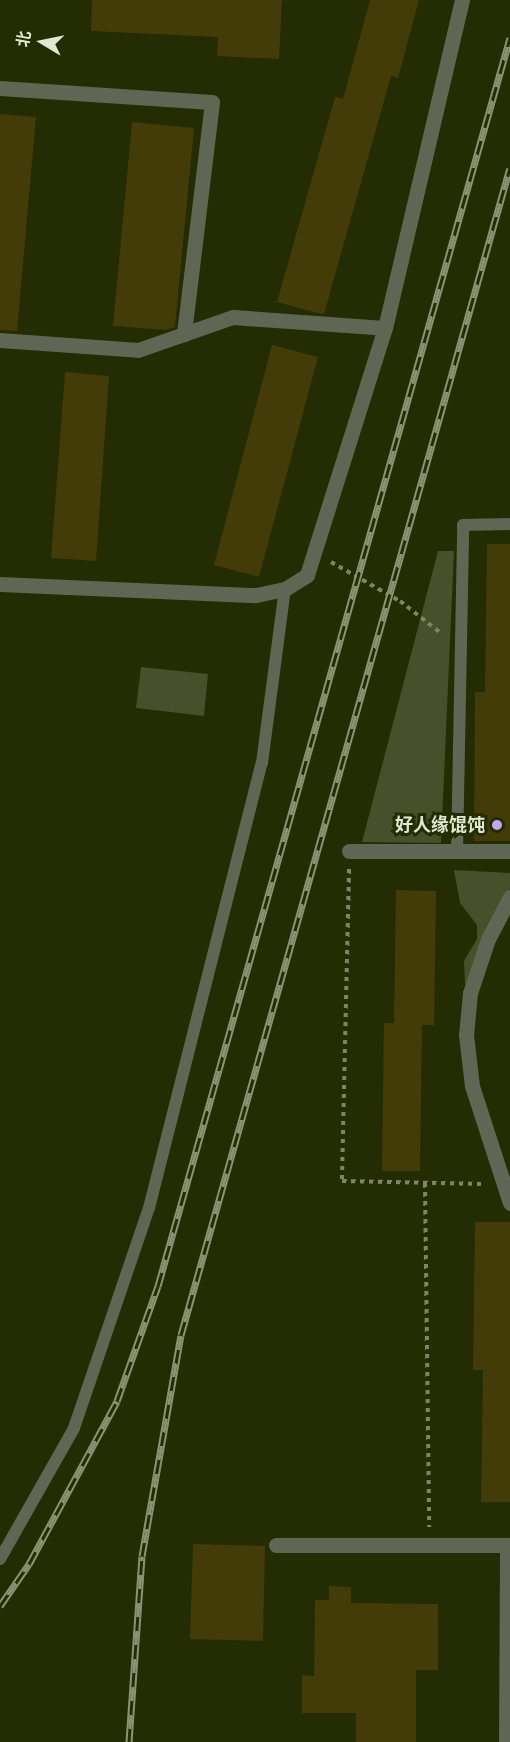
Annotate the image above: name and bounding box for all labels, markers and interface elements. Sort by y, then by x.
north arrow [12,12,72,72]
text: 北 [13,29,35,48]
place label: 好人缘馄饨 [395,814,485,836]
marker: 好人缘馄饨 [490,818,504,832]

